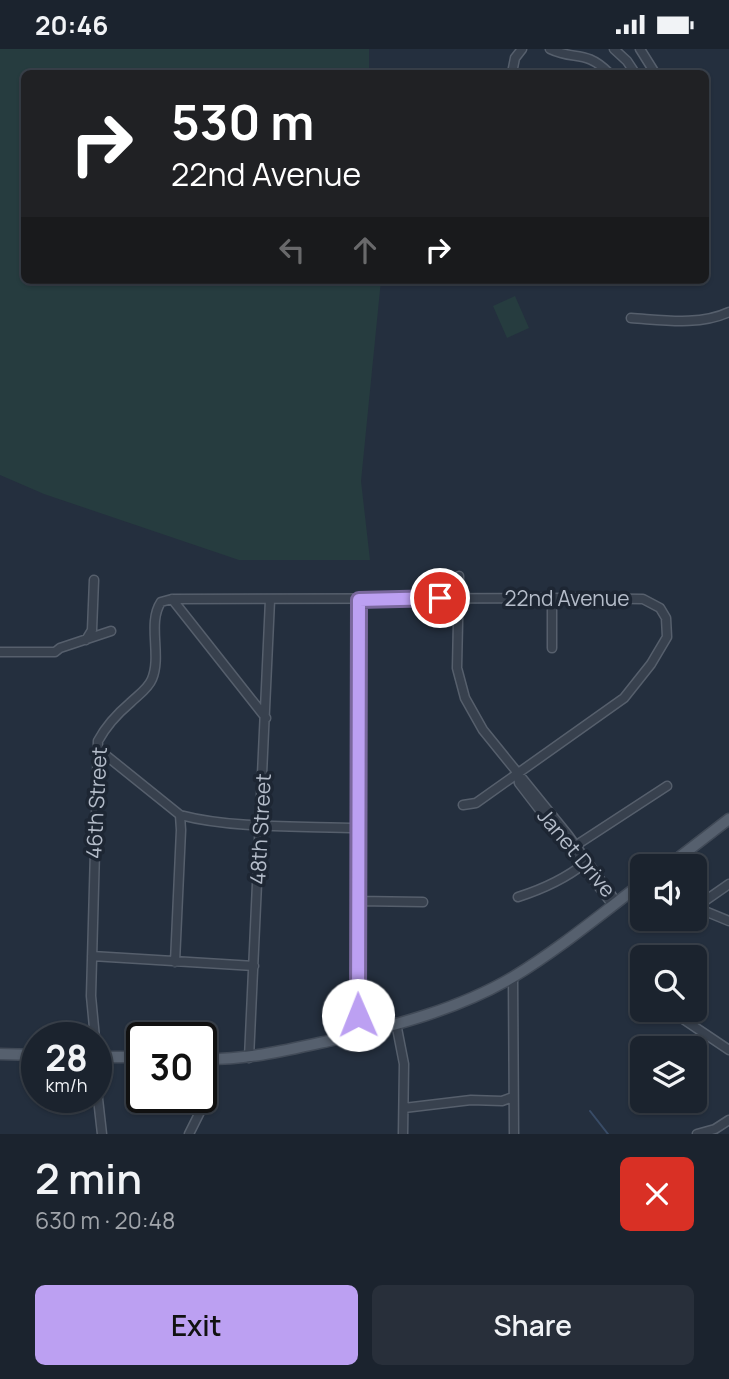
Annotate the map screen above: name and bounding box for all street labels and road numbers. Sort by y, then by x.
street label: 22nd Avenue [505,584,629,612]
street label: 46th Street [79,746,113,860]
street label: 48th Street [243,773,277,885]
street label: Janet Drive [531,802,622,903]

